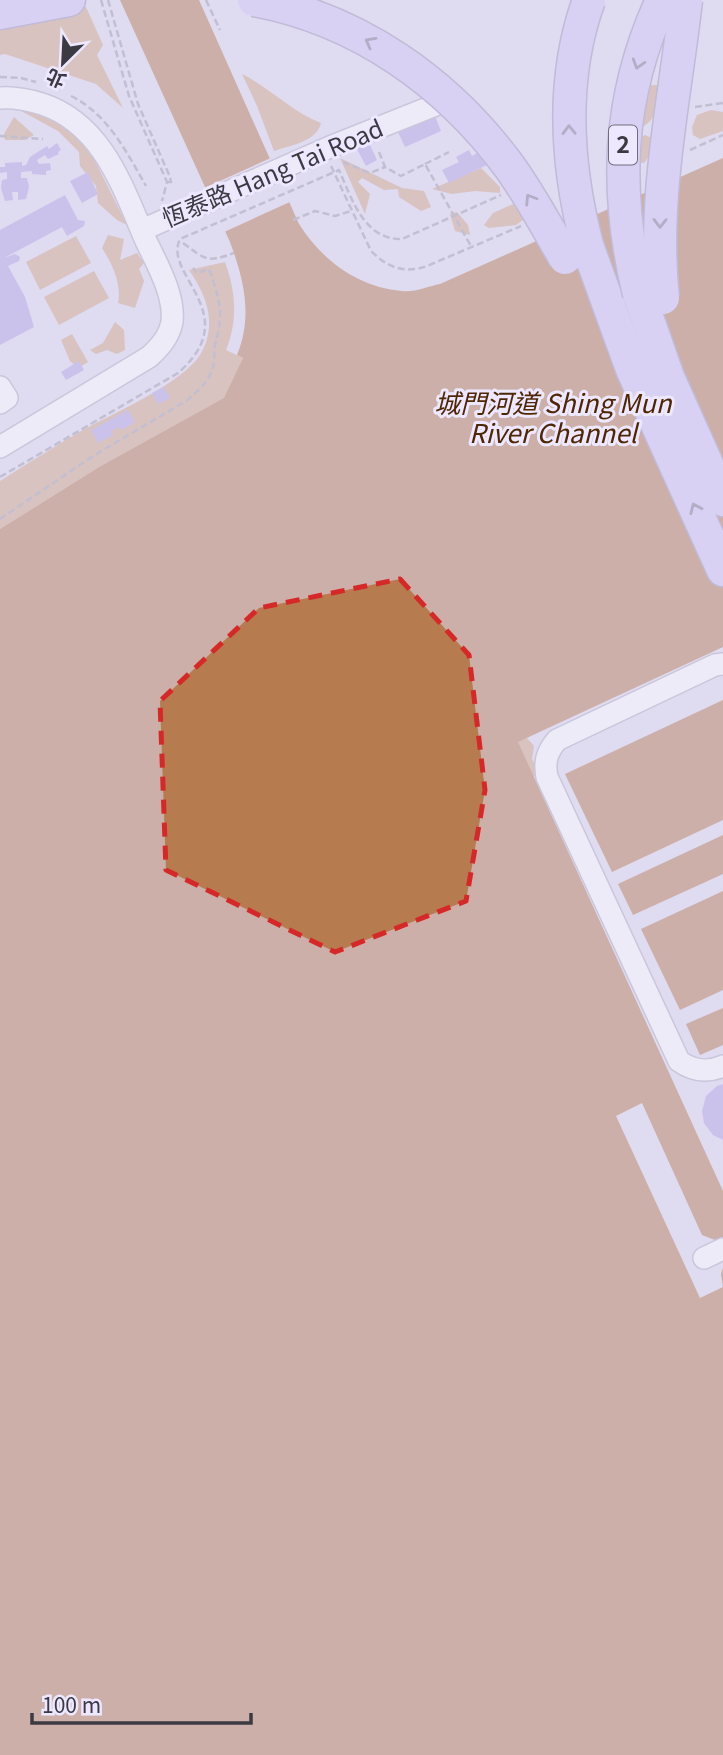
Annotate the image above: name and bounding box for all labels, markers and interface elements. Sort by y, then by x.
north arrow [28,28,98,98]
one-way arrow [364,37,377,50]
one-way arrow [632,57,647,69]
text: 北 [41,64,70,96]
street label: 恆泰路 Hang Tai Road [156,109,388,234]
one-way arrow [561,124,577,134]
road number: 2 [609,126,637,164]
one-way arrow [526,193,539,206]
one-way arrow [652,217,667,228]
water label: 城門河道 Shing Mun River Channel [434,383,673,450]
one-way arrow [689,502,703,515]
scale bar [32,1682,250,1726]
text: 100 m [42,1689,101,1719]

